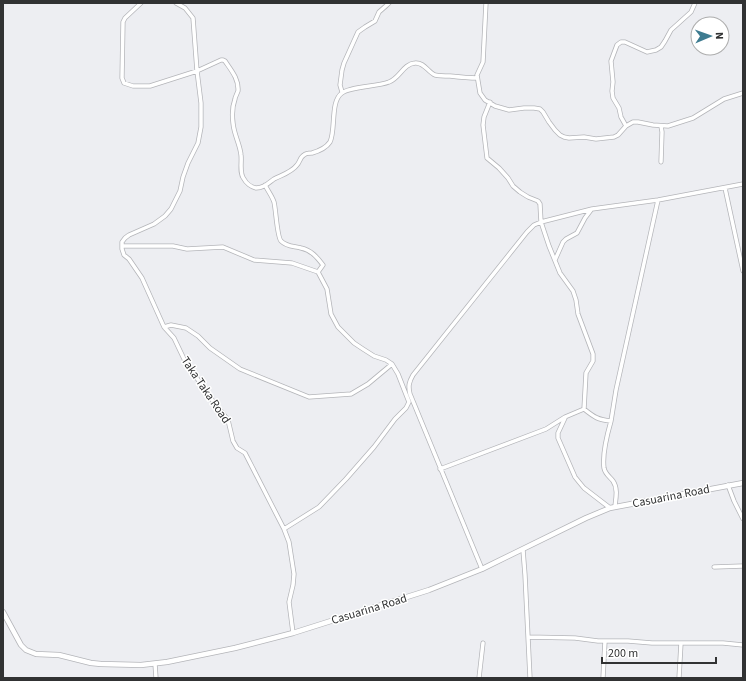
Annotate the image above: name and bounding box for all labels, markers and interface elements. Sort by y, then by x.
north arrow [690,16,730,56]
text: N [712,32,727,40]
street label: Taka Taka Road [177,353,234,427]
street label: Casuarina Road [631,481,711,512]
street label: Casuarina Road [329,590,409,629]
scale bar [602,639,716,665]
text: 200 m [608,645,638,662]

